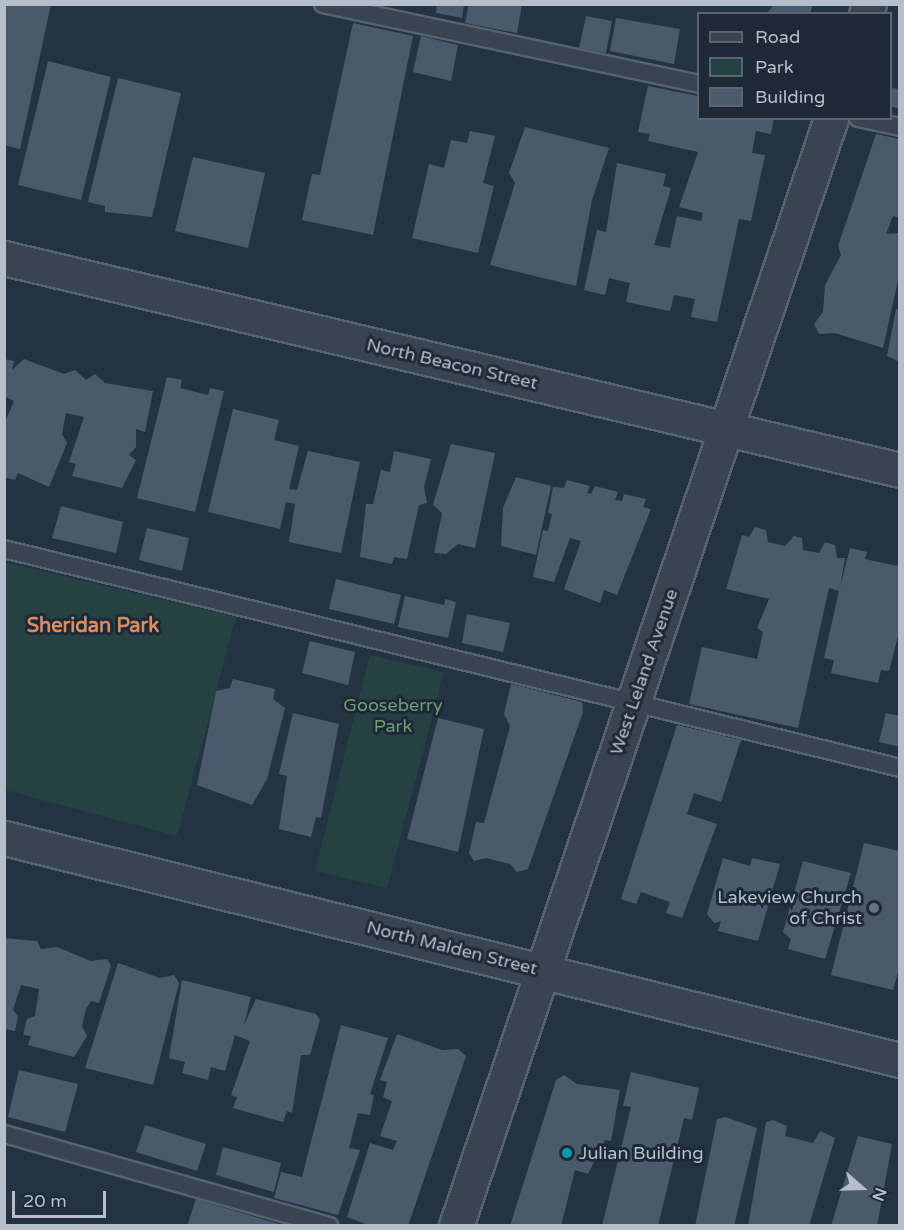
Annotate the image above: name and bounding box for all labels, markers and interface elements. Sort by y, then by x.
legend [697,12,892,120]
text: Road [755,26,800,48]
text: Park [755,56,793,78]
text: Building [755,86,825,108]
street label: North Beacon Street [364,334,540,394]
street label: West Leland Avenue [605,586,683,758]
district label: Sheridan Park [27,614,159,638]
park label: Gooseberry Park [343,695,443,738]
place label: Lakeview Church of Christ [717,887,862,930]
marker: Lakeview Church of Christ [867,901,881,915]
street label: North Malden Street [364,916,540,980]
place label: Julian Building [579,1142,704,1164]
marker: Julian Building [560,1146,574,1160]
north arrow [832,1158,892,1218]
scale bar [15,1179,110,1217]
text: N [867,1185,891,1204]
text: 20 m [23,1190,67,1212]

